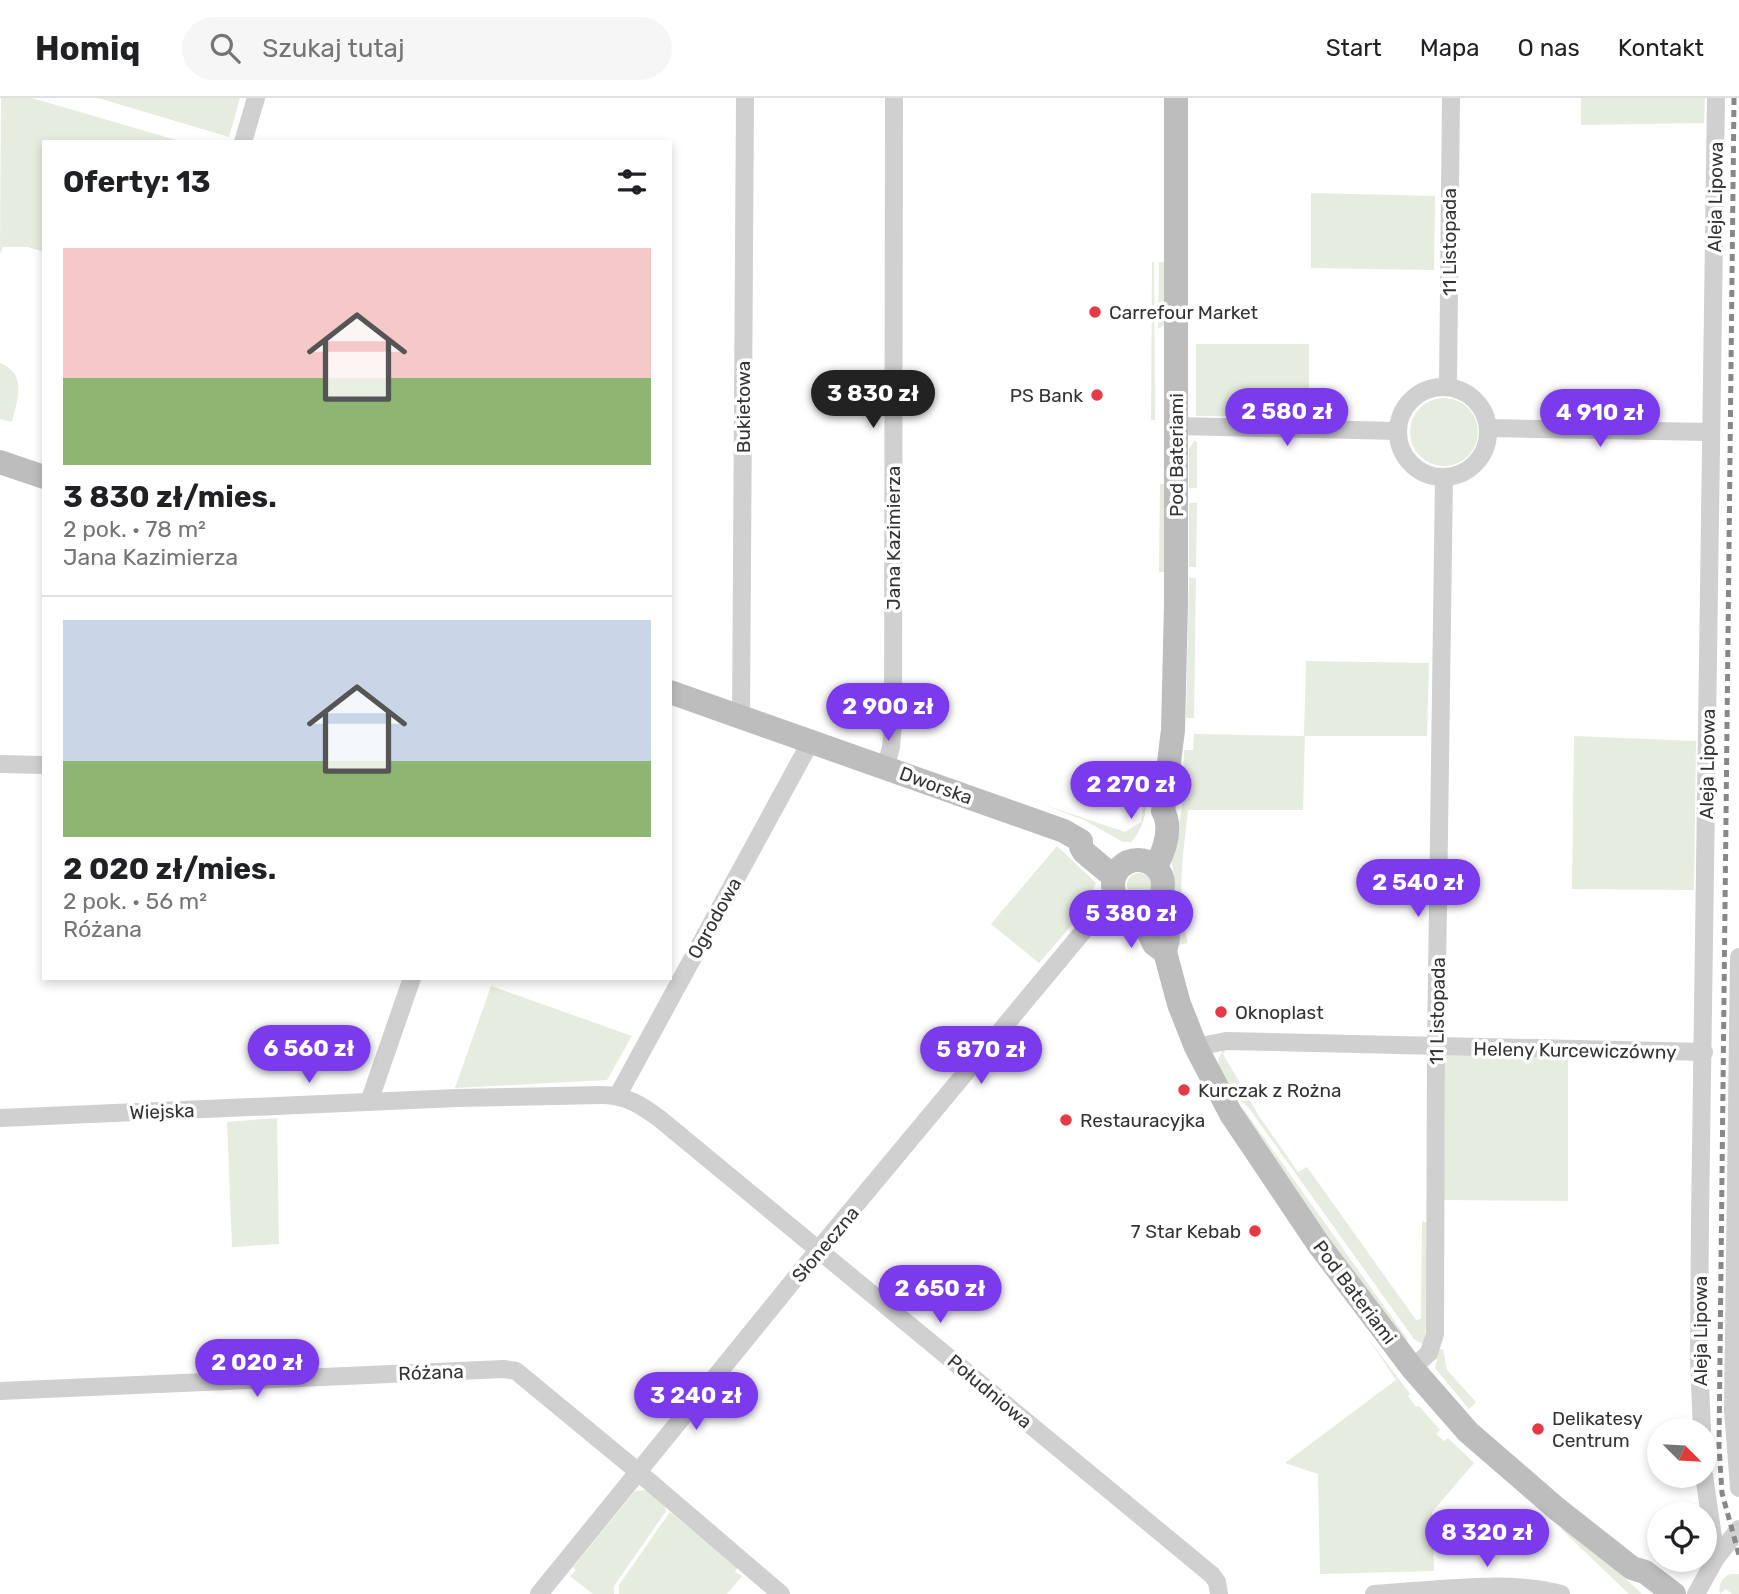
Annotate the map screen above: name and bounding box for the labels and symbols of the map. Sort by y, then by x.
street label: Aleja Lipowa [1703,141,1728,253]
street label: 11 Listopada [1438,188,1461,296]
place label: Carrefour Market [1109,301,1259,324]
marker: Carrefour Market [1087,304,1103,320]
street label: Bukietowa [732,361,755,453]
pin: 3 830 zł [801,370,945,430]
place label: PS Bank [1010,384,1083,407]
marker: PS Bank [1089,387,1105,403]
pin: 2 580 zł [1215,388,1359,448]
pin: 4 910 zł [1528,390,1672,449]
street label: Pod Bateriami [1165,393,1188,517]
street label: Jana Kazimierza [882,466,905,610]
pin: 2 900 zł [816,684,960,743]
street label: Aleja Lipowa [1695,708,1720,820]
street label: Dworska [896,762,975,809]
pin: 2 270 zł [1059,762,1203,821]
pin: 2 540 zł [1346,860,1490,919]
street label: Ogrodowa [683,874,746,963]
pin: 5 380 zł [1059,890,1203,950]
street label: 11 Listopada [1425,957,1450,1065]
place label: Oknoplast [1235,1001,1324,1024]
marker: Oknoplast [1213,1004,1229,1020]
pin: 6 560 zł [237,1026,381,1085]
pin: 5 870 zł [909,1026,1053,1086]
street label: Heleny Kurcewiczówny [1473,1037,1677,1064]
place label: Kurczak z Rożna [1198,1079,1342,1102]
marker: Kurczak z Rożna [1176,1082,1192,1098]
street label: Wiejska [129,1099,195,1124]
place label: Restauracyjka [1080,1109,1205,1132]
marker: Restauracyjka [1058,1112,1074,1128]
street label: Słoneczna [787,1202,864,1287]
place label: 7 Star Kebab [1131,1220,1241,1243]
marker: 7 Star Kebab [1247,1223,1263,1239]
street label: Pod Bateriami [1308,1236,1401,1349]
pin: 2 650 zł [868,1266,1012,1325]
street label: Aleja Lipowa [1689,1276,1712,1386]
pin: 2 020 zł [185,1340,329,1399]
street label: Południowa [943,1349,1037,1433]
street label: Różana [398,1360,464,1385]
pin: 3 240 zł [624,1372,768,1432]
place label: Delikatesy Centrum [1552,1407,1643,1452]
north arrow [1647,1418,1717,1488]
marker: Delikatesy Centrum [1530,1421,1546,1437]
pin: 8 320 zł [1415,1510,1559,1569]

